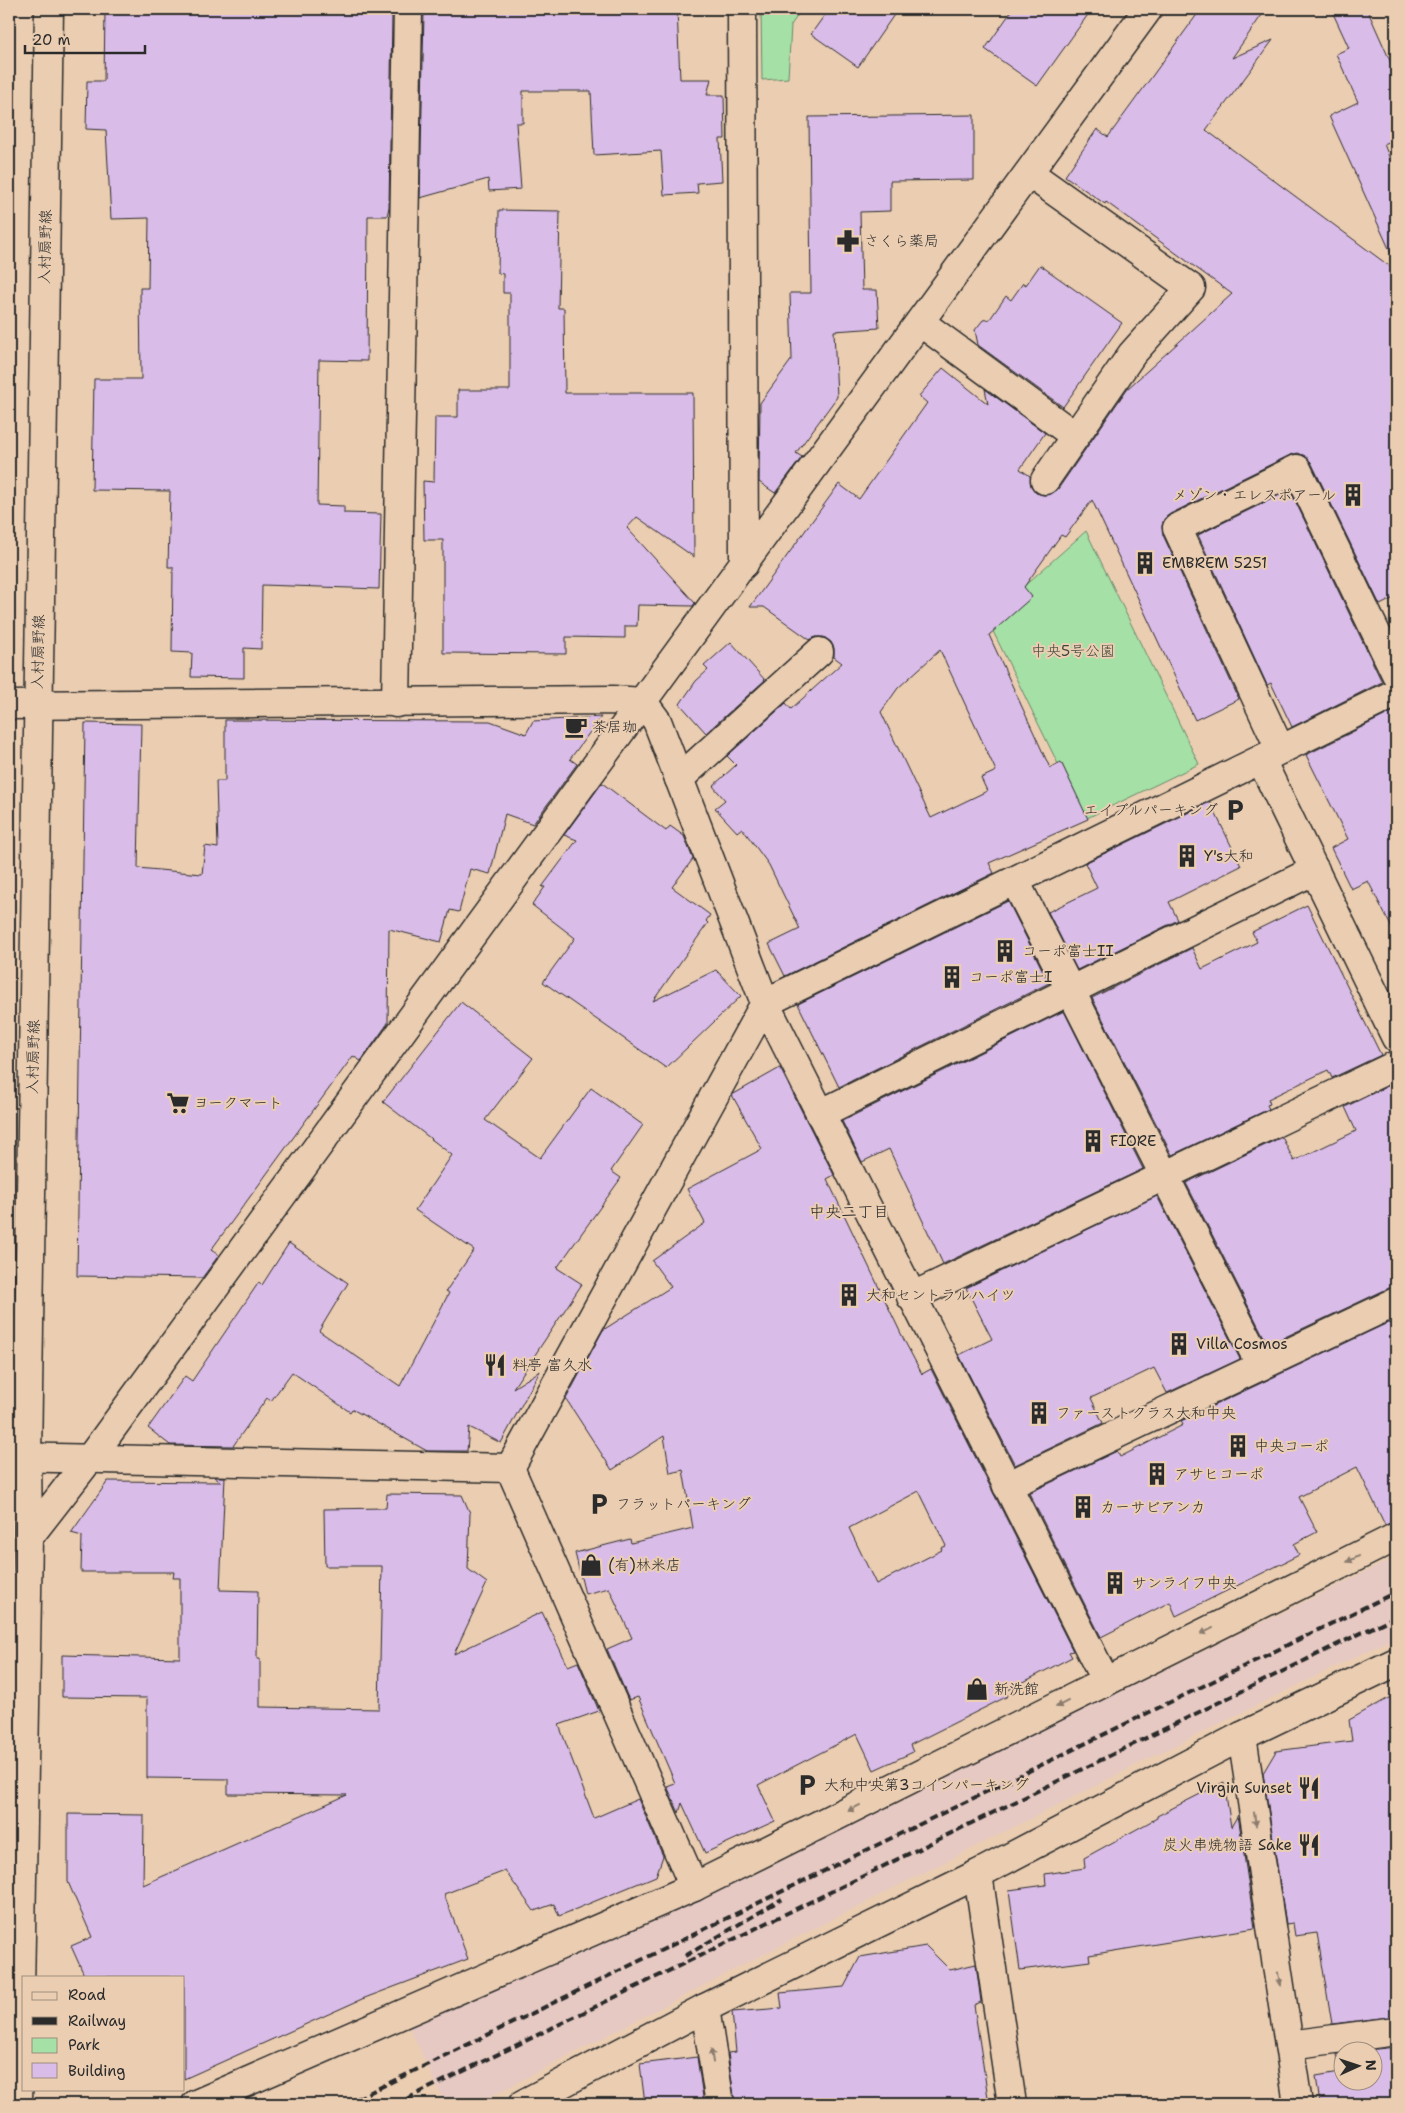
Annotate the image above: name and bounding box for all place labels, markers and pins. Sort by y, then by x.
pharmacy icon: さくら薬局 [835,228,861,254]
place label: さくら薬局 [864,231,939,251]
building icon: メゾン・エレスポアール [1340,482,1366,508]
place label: メゾン・エレスポアール [1172,485,1336,505]
building icon: EMBREM 5251 [1132,550,1158,576]
place label: EMBREM 5251 [1162,553,1267,573]
cafe icon: 茶居珈 [563,714,589,740]
place label: 茶居珈 [592,717,637,737]
parking icon: エイブルパーキング [1222,797,1248,823]
place label: エイブルパーキング [1084,800,1218,820]
building icon: Y's大和 [1174,843,1200,869]
place label: Y's大和 [1204,846,1253,866]
building icon: コーポ富士II [992,938,1018,964]
place label: コーポ富士II [1022,941,1114,961]
building icon: コーポ富士I [939,964,965,990]
place label: コーポ富士I [969,967,1052,987]
supermarket icon: ヨークマート [165,1090,191,1116]
place label: ヨークマート [194,1093,283,1113]
building icon: FIORE [1080,1128,1106,1154]
place label: FIORE [1110,1131,1156,1151]
building icon: 大和セントラルハイツ [836,1282,862,1308]
place label: 大和セントラルハイツ [866,1285,1015,1305]
building icon: Villa Cosmos [1166,1331,1192,1357]
place label: Villa Cosmos [1196,1334,1288,1354]
restaurant icon: 料亭 富久水 [482,1352,508,1378]
place label: 料亭 富久水 [512,1355,592,1375]
building icon: ファーストクラス大和中央 [1026,1400,1052,1426]
place label: ファーストクラス大和中央 [1056,1403,1236,1423]
building icon: 中央コーポ [1225,1433,1251,1459]
place label: 中央コーポ [1254,1436,1329,1456]
building icon: アサヒコーポ [1144,1461,1170,1487]
place label: アサヒコーポ [1174,1464,1264,1484]
parking icon: フラットパーキング [586,1491,612,1517]
place label: フラットパーキング [616,1494,751,1514]
building icon: カーサビアンカ [1070,1494,1096,1520]
place label: カーサビアンカ [1100,1497,1206,1517]
shop icon: (有)林米店 [578,1552,604,1578]
place label: (有)林米店 [608,1555,681,1575]
building icon: サンライフ中央 [1102,1570,1128,1596]
place label: サンライフ中央 [1132,1573,1236,1593]
shop icon: 新洗館 [964,1676,990,1702]
place label: 新洗館 [994,1679,1039,1699]
parking icon: 大和中央第3コインパーキング [794,1772,820,1798]
place label: 大和中央第3コインパーキング [824,1775,1029,1795]
restaurant icon: Virgin Sunset [1296,1775,1322,1801]
place label: Virgin Sunset [1196,1778,1292,1798]
restaurant icon: 炭火串焼物語 Sake [1296,1832,1322,1858]
place label: 炭火串焼物語 Sake [1163,1835,1292,1855]

